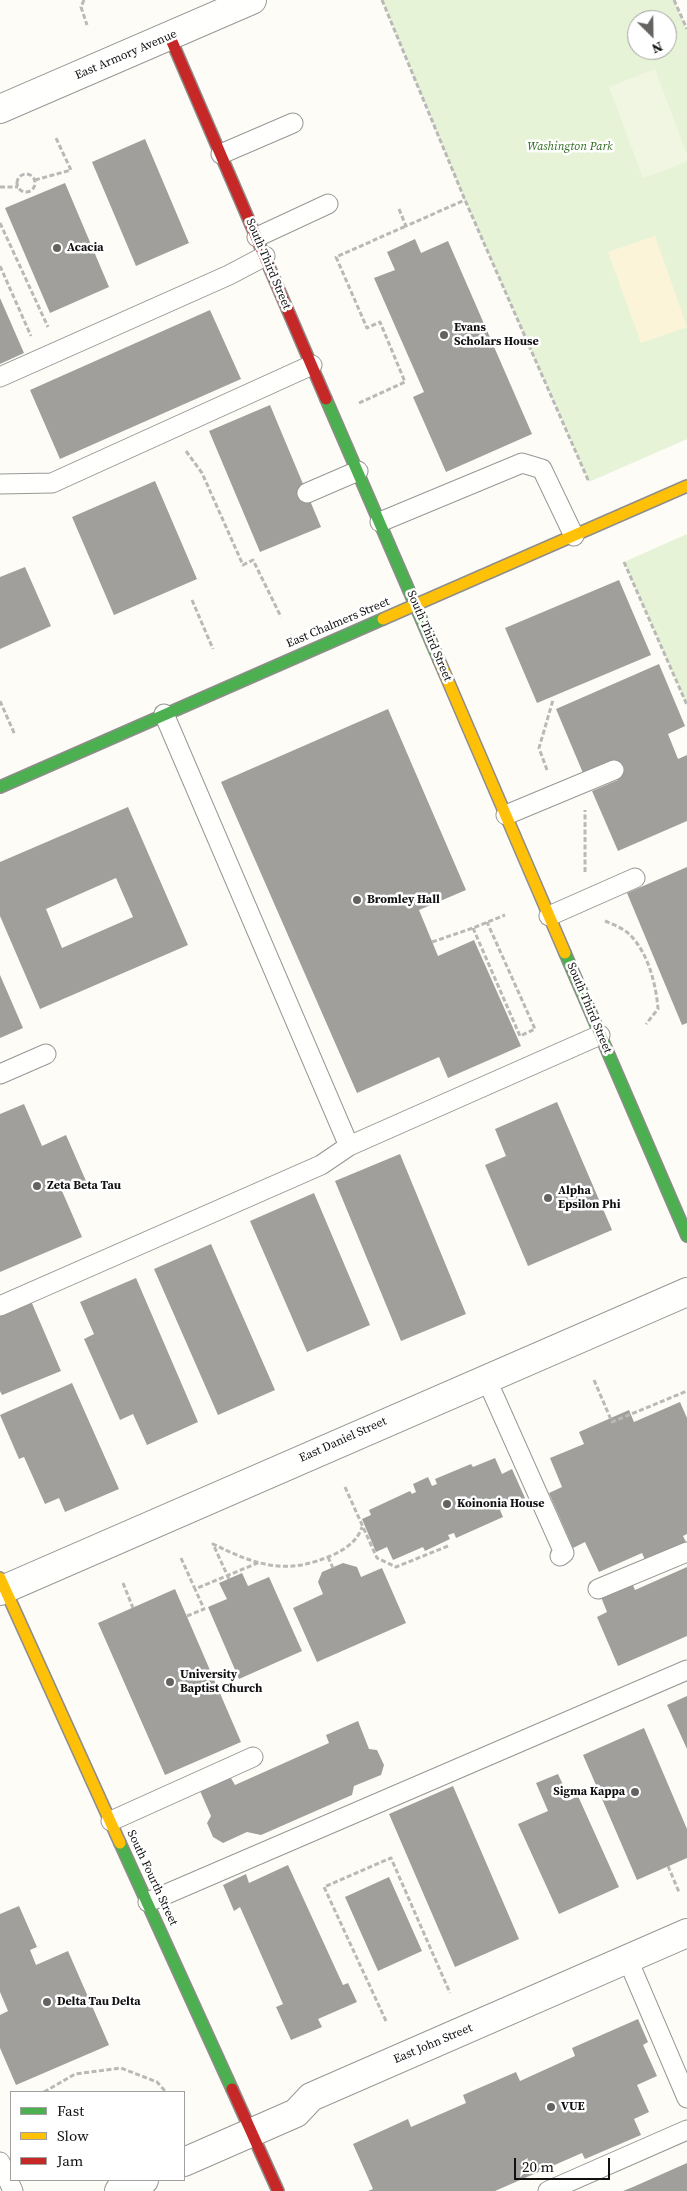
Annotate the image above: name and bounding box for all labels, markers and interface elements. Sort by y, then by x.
north arrow [627,10,677,60]
street label: East Armory Avenue [73,27,179,83]
text: N [649,37,666,59]
park label: Washington Park [527,140,613,154]
street label: South Third Street [242,216,294,312]
place label: Acacia [67,241,104,255]
marker: Acacia [51,242,63,254]
place label: Evans Scholars House [454,321,539,349]
marker: Evans Scholars House [438,329,450,341]
street label: South Third Street [403,588,455,684]
street label: East Chalmers Street [284,595,392,651]
place label: Bromley Hall [367,893,440,907]
marker: Bromley Hall [351,894,363,906]
street label: South Third Street [563,960,615,1056]
place label: Zeta Beta Tau [47,1179,121,1193]
marker: Zeta Beta Tau [31,1180,43,1192]
place label: Alpha Epsilon Phi [558,1184,620,1212]
marker: Alpha Epsilon Phi [542,1192,554,1204]
street label: East Daniel Street [297,1414,389,1466]
place label: Koinonia House [457,1497,545,1511]
marker: Koinonia House [441,1498,453,1510]
place label: University Baptist Church [180,1668,262,1696]
marker: University Baptist Church [164,1676,176,1688]
place label: Sigma Kappa [553,1785,625,1799]
marker: Sigma Kappa [629,1786,641,1798]
street label: South Fourth Street [124,1828,180,1928]
place label: Delta Tau Delta [57,1995,141,2009]
marker: Delta Tau Delta [41,1996,53,2008]
street label: East John Street [391,2021,475,2067]
legend [10,2091,185,2181]
text: Fast [57,2100,84,2121]
place label: VUE [561,2100,585,2114]
marker: VUE [545,2101,557,2113]
text: Slow [57,2125,89,2146]
scale bar [517,2148,613,2180]
text: Jam [57,2150,83,2171]
text: 20 m [522,2156,554,2177]

